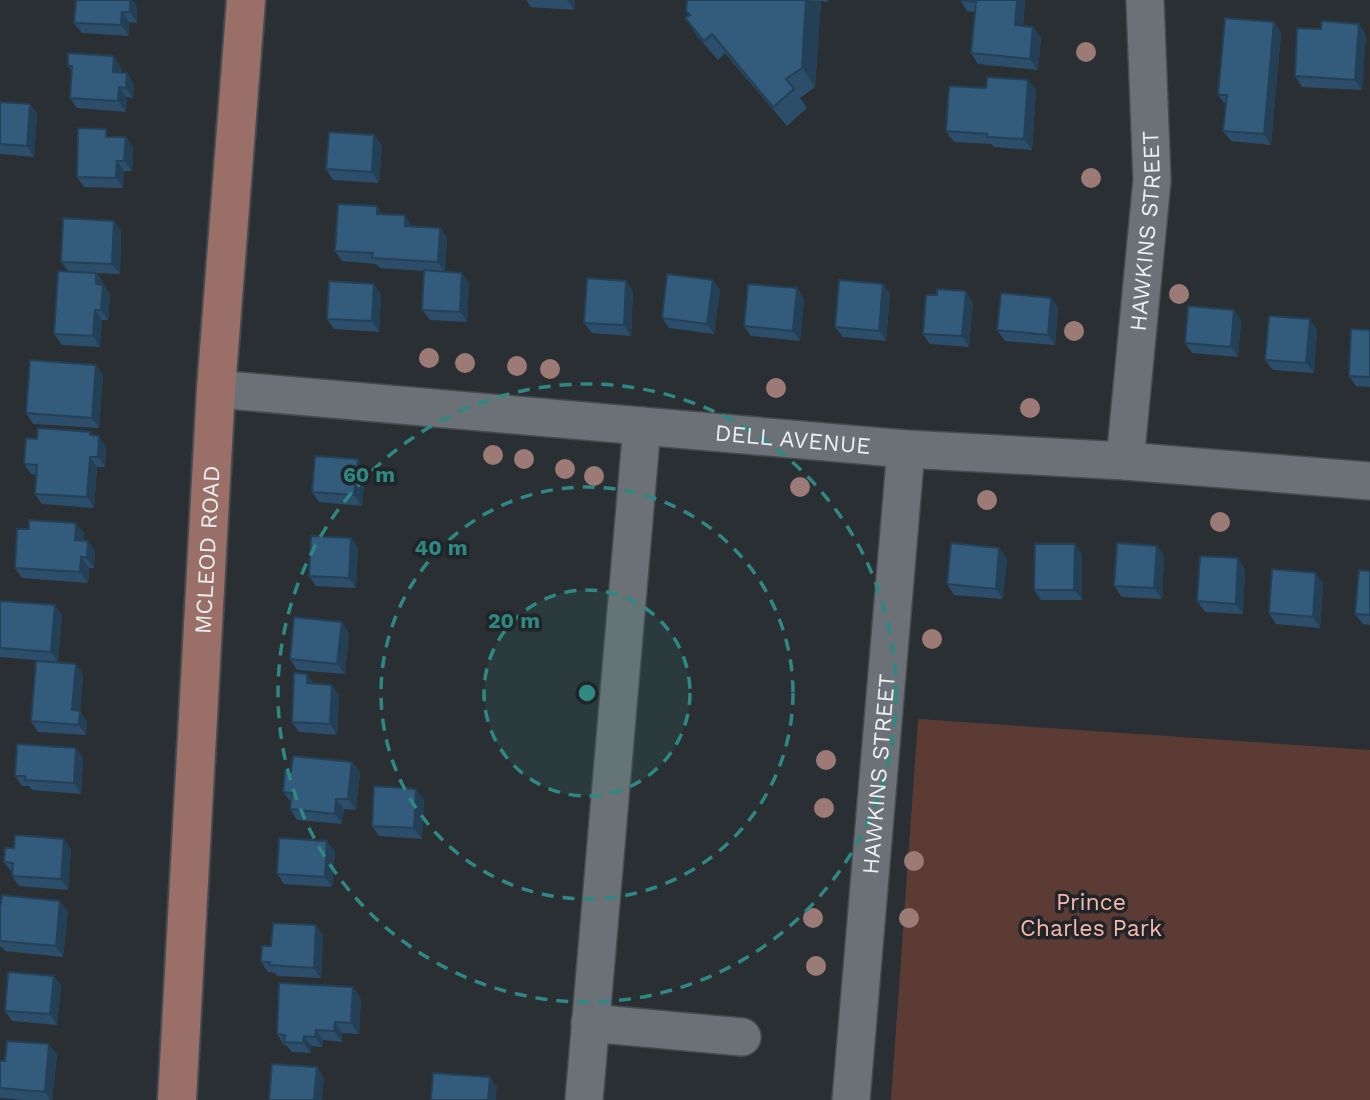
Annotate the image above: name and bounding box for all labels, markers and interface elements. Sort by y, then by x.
street label: HAWKINS STREET [1125,130,1167,333]
street label: DELL AVENUE [714,419,872,460]
text: 60 m [343,462,395,487]
street label: MCLEOD ROAD [190,465,226,635]
text: 40 m [415,535,467,560]
text: 20 m [488,608,540,633]
street label: HAWKINS STREET [857,673,901,876]
centre of rings [575,681,599,705]
park label: Prince Charles Park [1020,889,1162,942]

